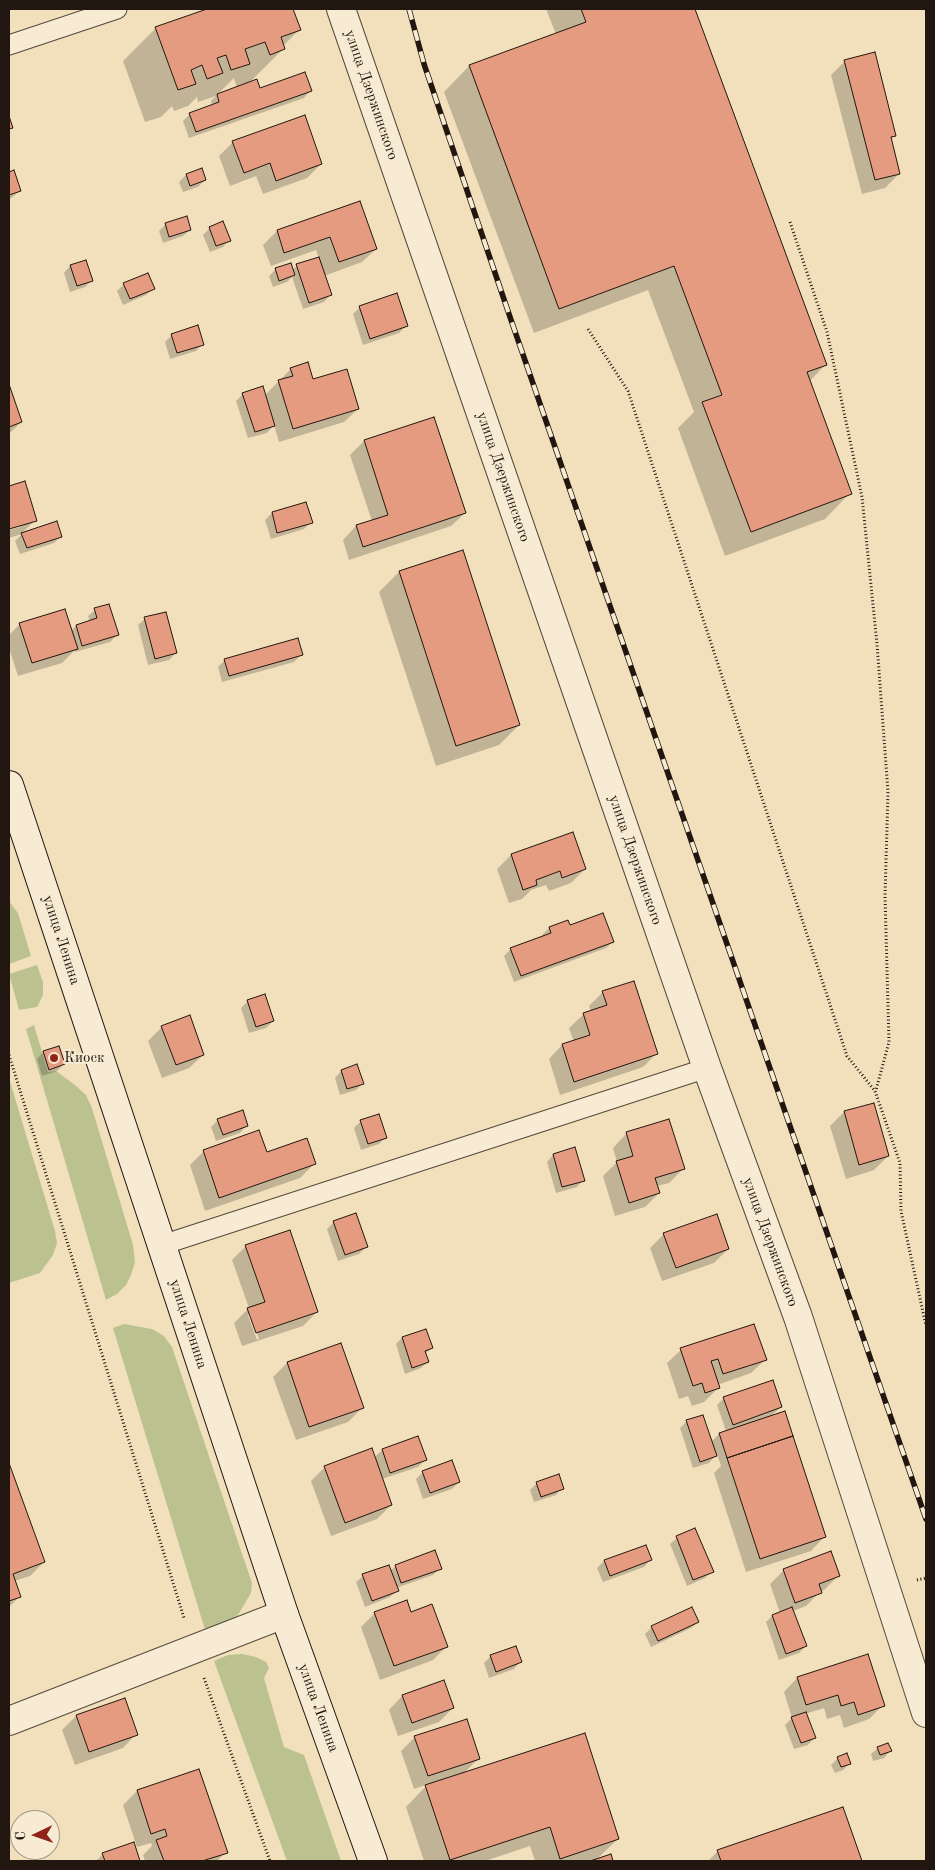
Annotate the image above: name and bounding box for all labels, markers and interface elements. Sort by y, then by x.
street label: улица Дзержинского [340,27,402,163]
street label: улица Дзержинского [472,409,534,545]
street label: улица Дзержинского [604,792,666,928]
street label: улица Ленина [38,893,84,987]
place label: Киоск [64,1049,104,1067]
marker: Киоск [48,1052,60,1064]
street label: улица Дзержинского [738,1175,802,1309]
street label: улица Ленина [165,1277,211,1371]
street label: улица Ленина [294,1661,342,1755]
north arrow [10,1810,60,1860]
text: С [14,1831,28,1841]

